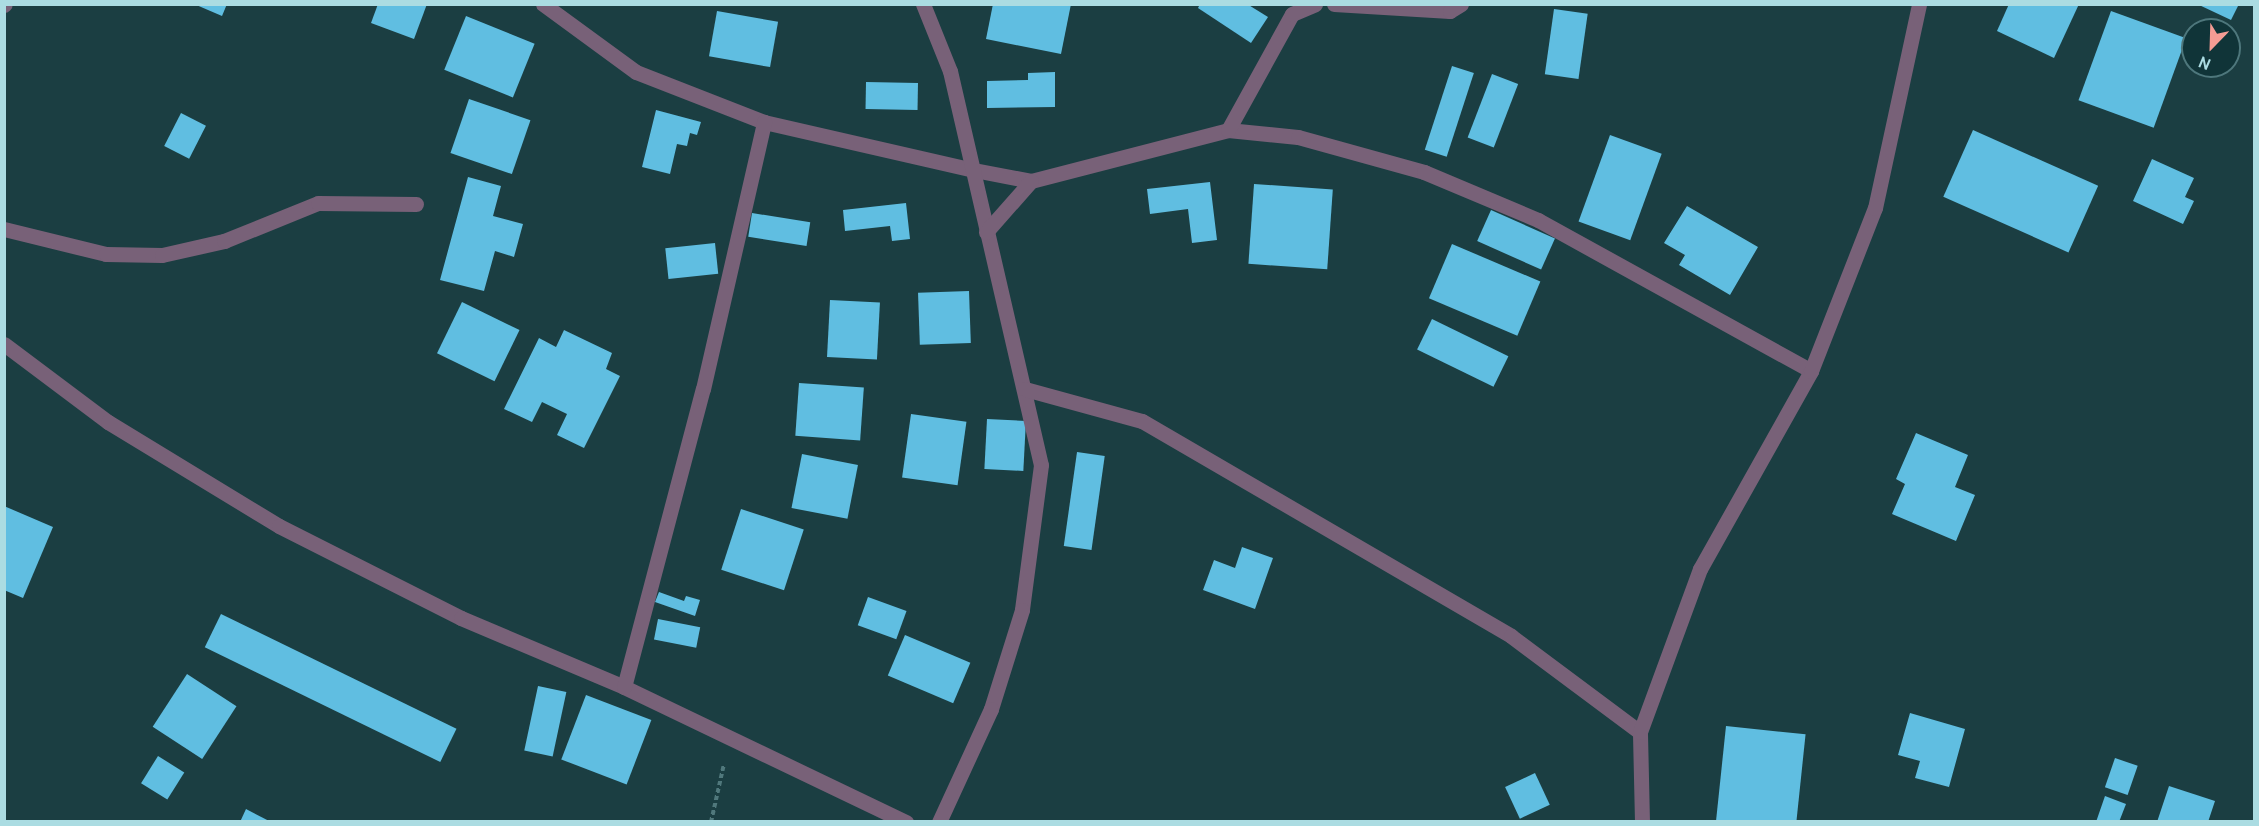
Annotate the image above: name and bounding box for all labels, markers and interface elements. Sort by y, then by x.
north arrow [2181,18,2241,78]
text: N [2196,52,2213,74]

